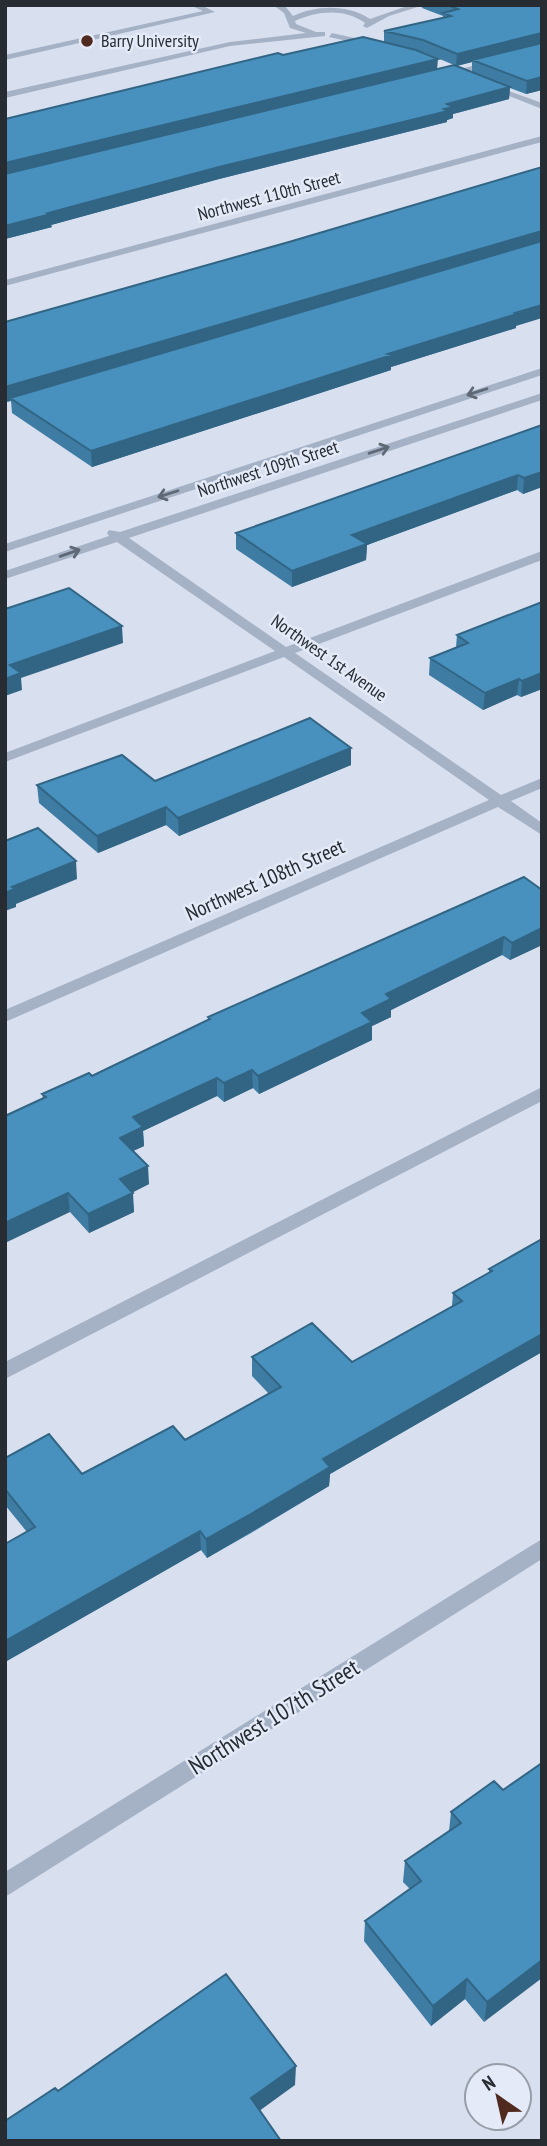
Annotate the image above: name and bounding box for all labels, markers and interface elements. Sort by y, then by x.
place label: Barry University [101,29,199,52]
marker: Barry University [79,33,95,49]
street label: Northwest 110th Street [195,165,343,226]
one-way arrow [466,387,488,400]
street label: Northwest 109th Street [195,435,341,502]
one-way arrow [367,443,389,455]
one-way arrow [157,489,179,501]
one-way arrow [59,546,81,559]
street label: Northwest 1st Avenue [267,609,392,706]
street label: Northwest 108th Street [181,832,349,927]
street label: Northwest 107th Street [183,1651,365,1781]
north arrow [463,2062,533,2132]
text: N [478,2070,499,2096]

